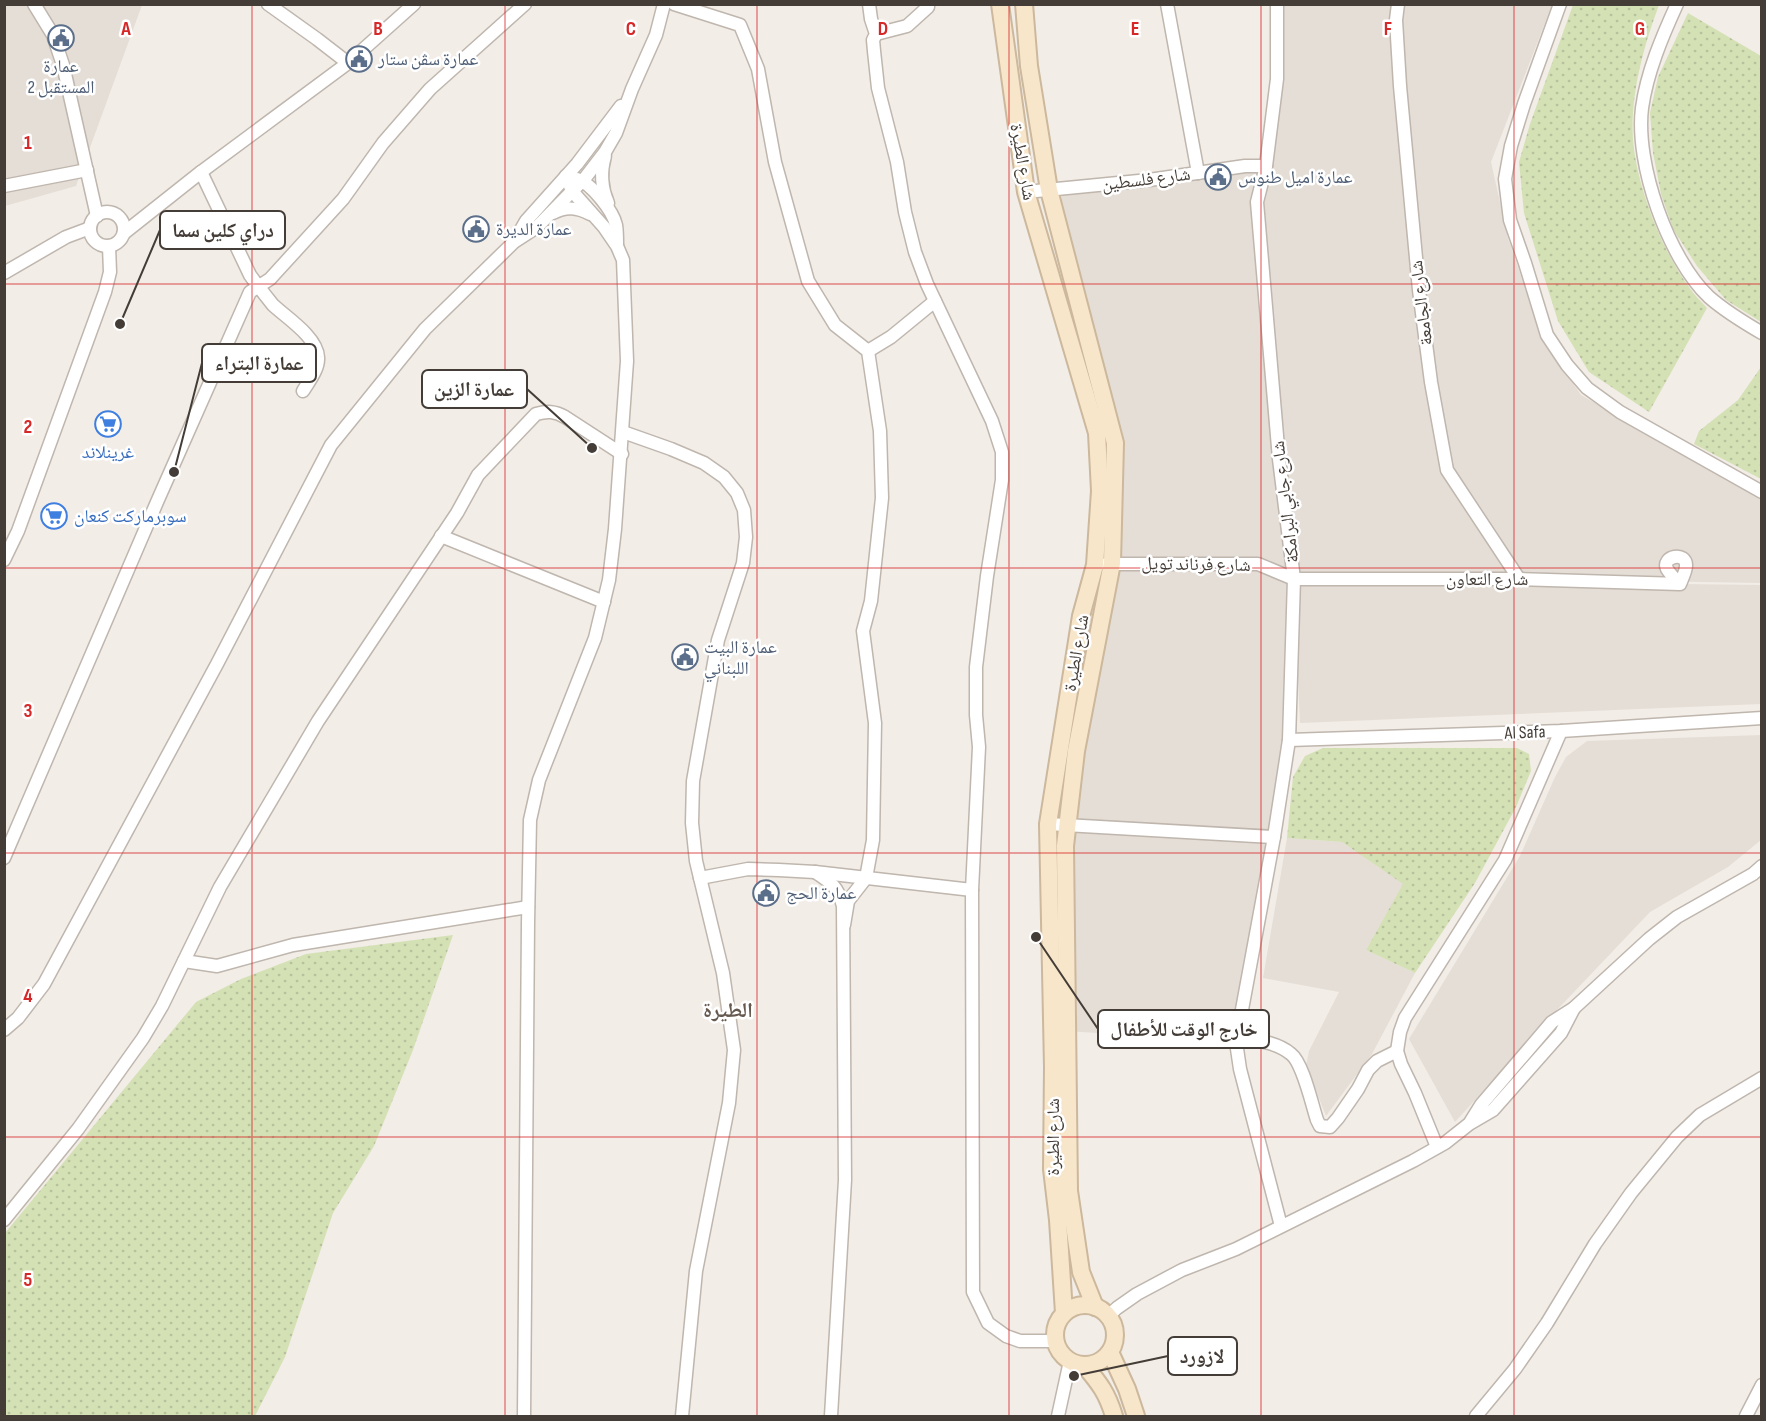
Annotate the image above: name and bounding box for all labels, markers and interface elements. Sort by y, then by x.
text: A [120,17,131,41]
text: B [373,17,383,41]
text: C [626,17,636,41]
text: D [878,17,888,41]
text: E [1131,17,1139,41]
text: F [1384,17,1392,41]
text: G [1635,17,1645,41]
public building icon: عمارة المستقبل 2 [46,23,76,53]
public building icon: عمارة سڤن ستار [344,44,374,74]
place label: عمارة سڤن ستار [377,49,478,70]
place label: عمارة المستقبل 2 [27,56,95,98]
street label: شارع الطيرة [1005,122,1040,202]
text: 1 [24,131,32,155]
public building icon: عمارة اميل طنوس [1203,162,1233,192]
street label: شارع فلسطين [1100,164,1192,195]
place label: عمارة اميل طنوس [1238,167,1353,188]
callout: دراي كلين سما [160,211,285,249]
public building icon: عمارة الديرة [461,214,491,244]
text: دراي كلين سما [172,219,274,246]
place label: عمارة الديرة [496,219,572,240]
street label: شارع الجامعة [1406,259,1437,347]
callout: عمارة البتراء [202,344,316,382]
text: عمارة البتراء [214,352,304,376]
callout: عمارة الزين [422,370,527,408]
text: عمارة الزين [434,378,514,402]
supermarket icon: غرينلاند [93,409,123,439]
text: 2 [24,415,32,439]
street label: شارع جابي البرامكة [1268,439,1307,564]
place label: غرينلاند [82,442,134,463]
supermarket icon: سوبرماركت كنعان [39,501,69,531]
place label: سوبرماركت كنعان [74,506,187,527]
street label: شارع فرناند تويل [1141,553,1251,576]
street label: شارع التعاون [1446,569,1528,590]
street label: شارع الطيرة [1059,613,1094,693]
place label: عمارة البيت اللبناني [704,637,777,683]
public building icon: عمارة البيت اللبناني [670,642,700,672]
text: 3 [24,699,33,723]
street label: Al Safa [1503,721,1546,744]
public building icon: عمارة الحج [751,878,781,908]
place label: عمارة الحج [786,883,856,905]
text: 4 [23,984,33,1008]
district label: الطيرة [703,998,753,1023]
callout: خارج الوقت للأطفال [1098,1010,1269,1048]
text: خارج الوقت للأطفال [1110,1018,1258,1042]
street label: شارع الطيرة [1043,1098,1064,1176]
text: 5 [24,1268,33,1292]
callout: لازورد [1168,1337,1237,1375]
text: لازورد [1180,1345,1224,1369]

